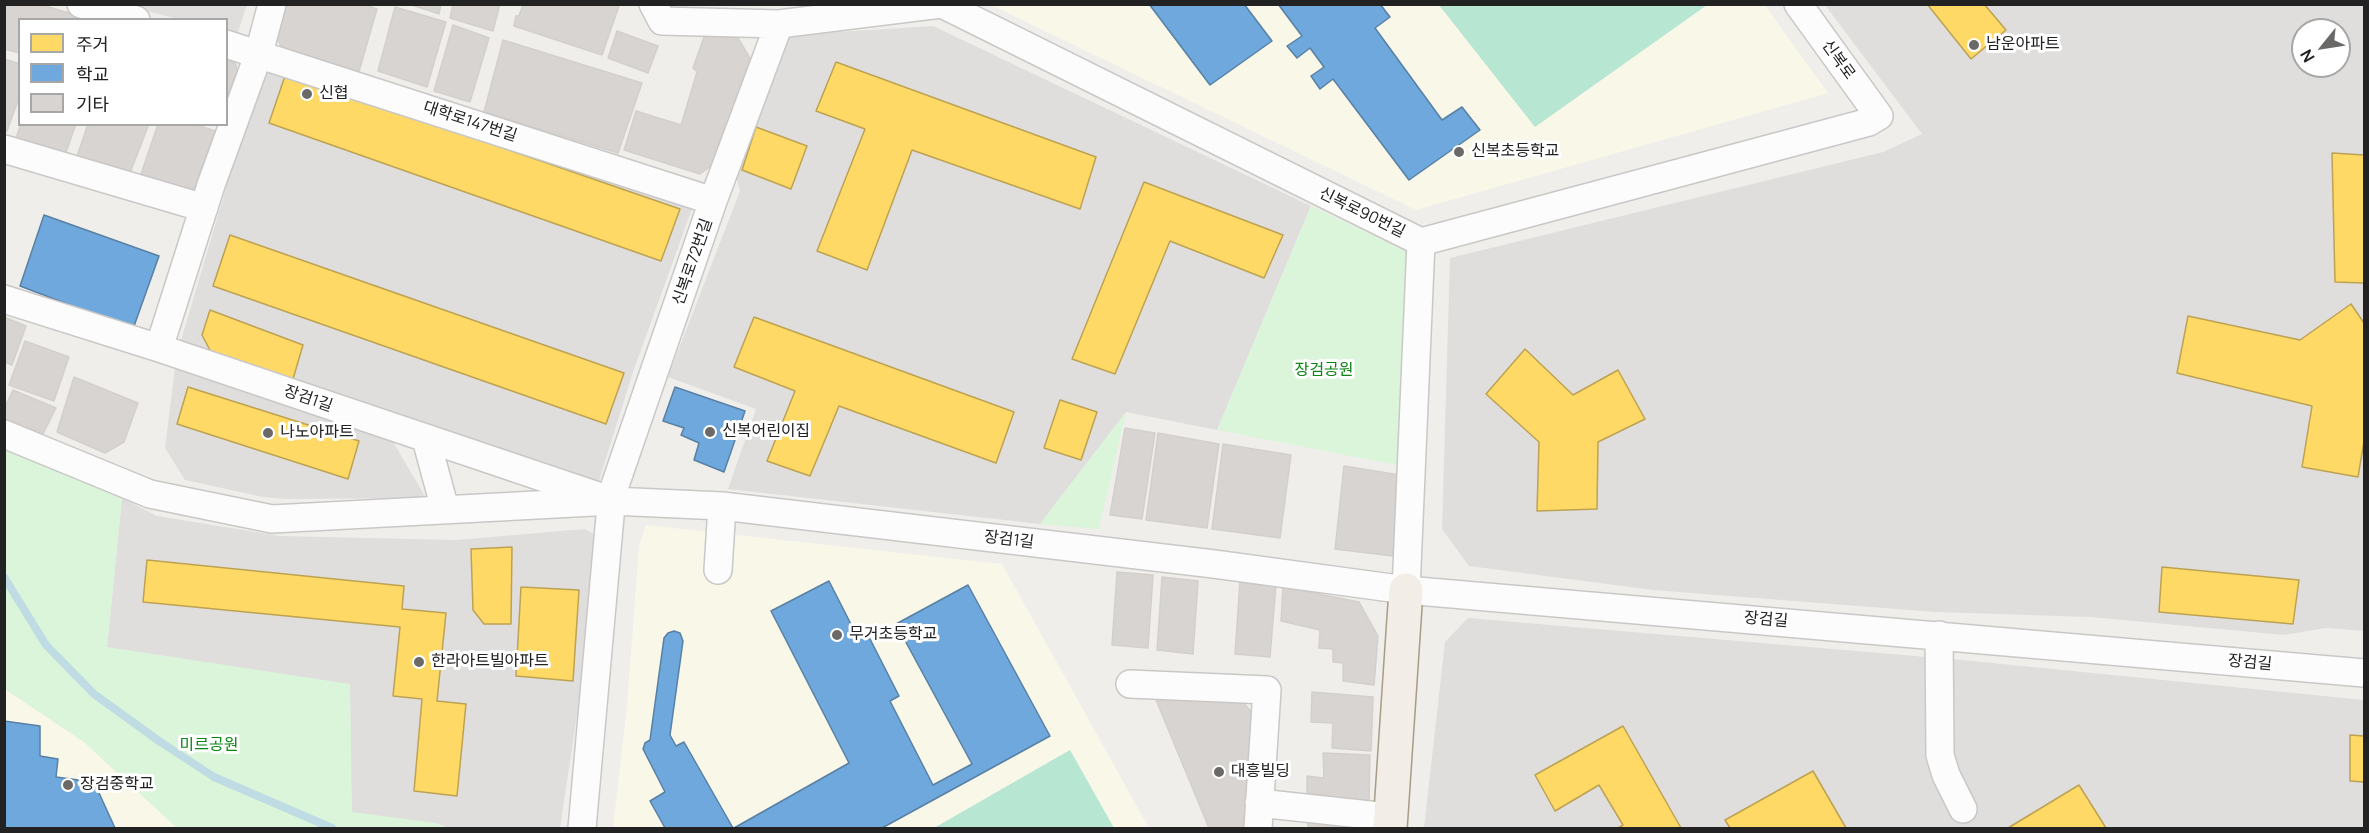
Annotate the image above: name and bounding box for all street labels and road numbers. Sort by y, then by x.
street label: 신복로 [1817,36,1859,84]
street label: 대학로147번길 [421,98,519,146]
street label: 신복로90번길 [1316,184,1408,242]
street label: 신복로72번길 [669,216,717,308]
street label: 장검1길 [281,382,335,416]
street label: 장검1길 [983,527,1035,553]
street label: 장검길 [1743,609,1789,631]
street label: 장검길 [2227,652,2273,674]

